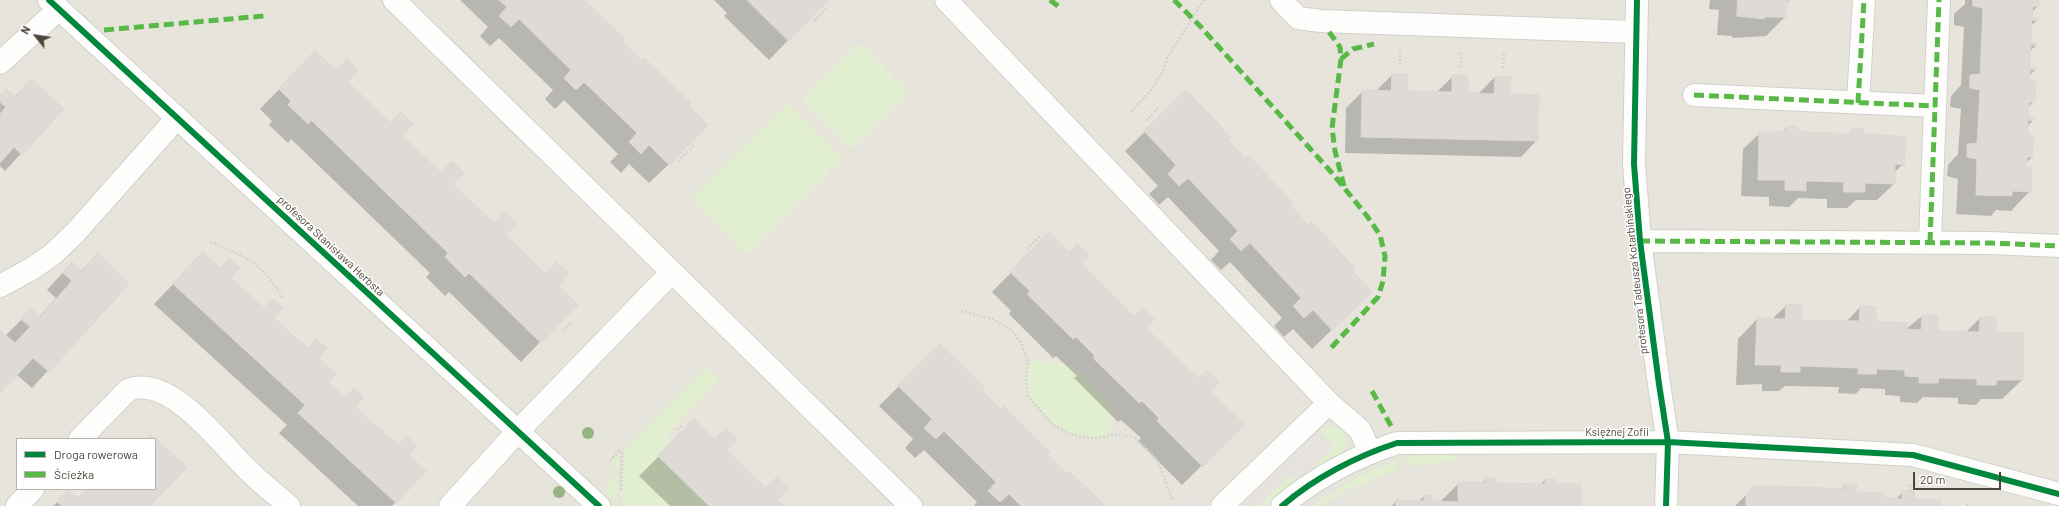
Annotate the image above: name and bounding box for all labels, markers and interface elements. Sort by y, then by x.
north arrow [16,16,56,56]
text: N [18,23,33,36]
street label: profesora Tadeusza Kotarbińskiego [1620,187,1650,355]
street label: profesora Stanisława Herbsta [275,193,387,299]
street label: Księżnej Zofii [1585,425,1649,439]
legend [16,438,156,490]
text: Droga rowerowa [54,447,138,461]
scale bar [1915,464,2003,490]
text: Ścieżka [54,467,94,481]
text: 20 m [1920,472,1946,486]

